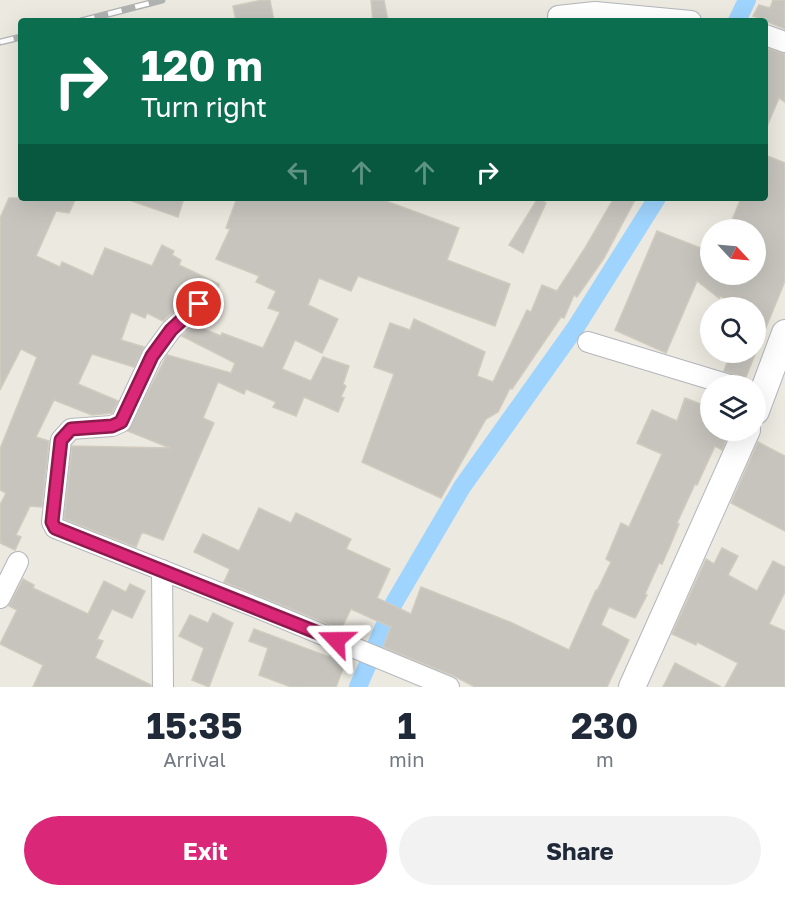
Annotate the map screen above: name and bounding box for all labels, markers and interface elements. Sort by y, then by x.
text: 120 m [141,40,263,90]
icon: right [42,42,120,120]
text: Turn right [141,91,267,123]
icon: left [282,156,315,189]
icon: ahead [345,156,378,189]
icon: ahead [408,156,441,189]
icon: right [471,156,504,189]
north arrow [700,219,766,285]
map controls [700,219,766,441]
pin [173,278,224,329]
icon: arrive [182,287,215,320]
button: search [700,297,766,363]
button: layers [700,375,766,441]
position arrow [304,608,368,672]
text: 15:35 [147,704,243,747]
text: 1 [398,704,416,747]
text: 230 [571,704,638,747]
text: Arrival [163,747,226,771]
text: min [389,747,424,771]
text: m [596,747,614,771]
button: Exit [24,816,387,885]
button: Share [399,816,761,885]

